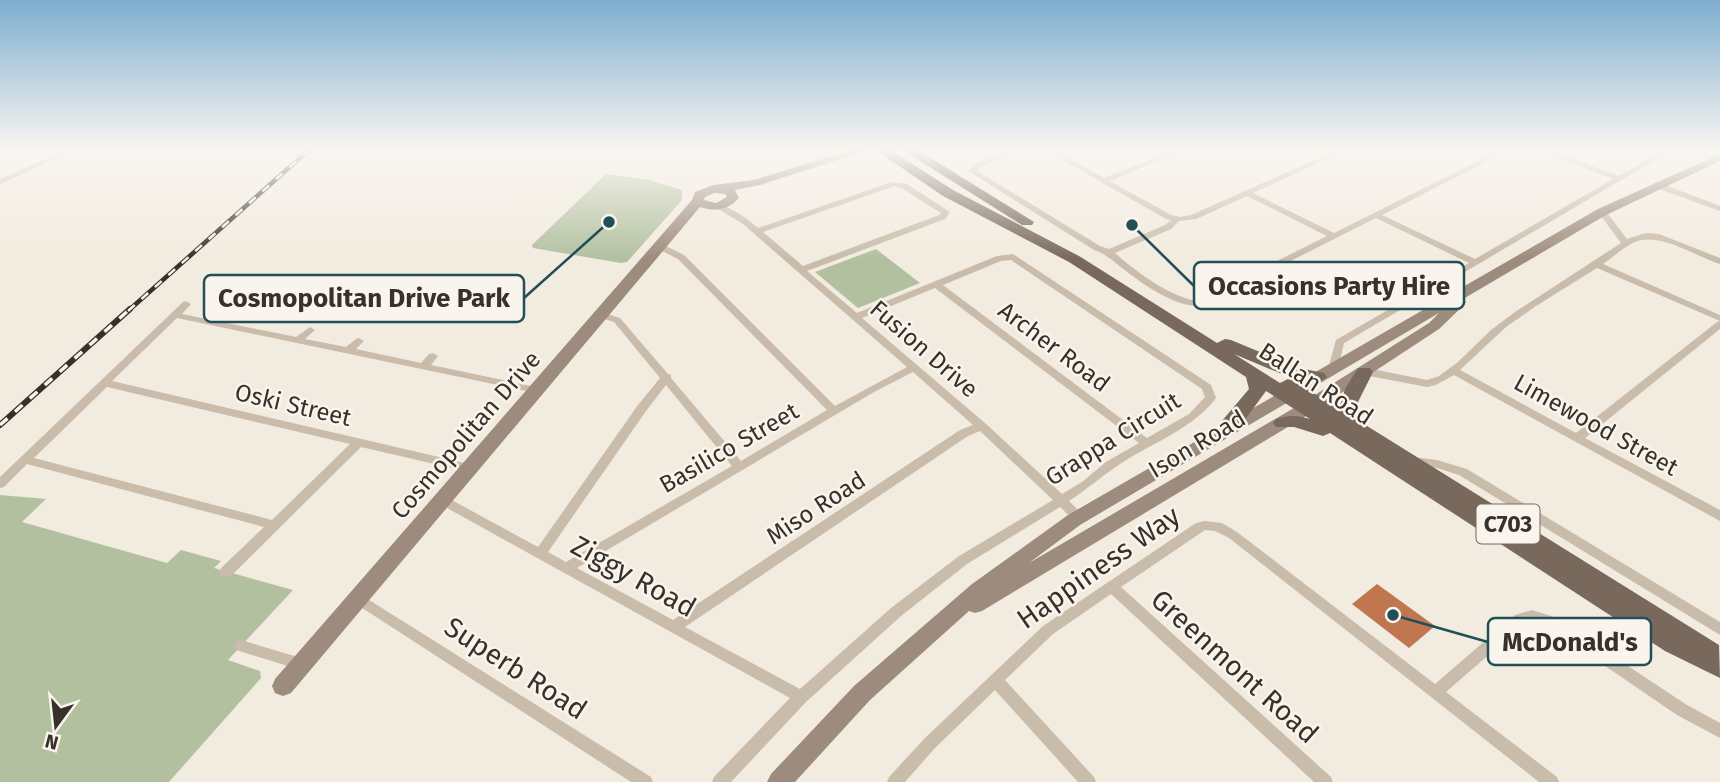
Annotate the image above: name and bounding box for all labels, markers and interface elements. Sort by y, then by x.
callout: Occasions Party Hire [1194,262,1464,309]
text: Occasions Party Hire [1208,271,1450,302]
callout: Cosmopolitan Drive Park [204,275,524,322]
text: Cosmopolitan Drive Park [218,283,511,314]
street label: Fusion Drive [864,295,984,403]
street label: Archer Road [993,296,1115,398]
street label: Ballan Road [1254,337,1378,431]
street label: Cosmopolitan Drive [386,345,546,525]
street label: Limewood Street [1509,368,1683,482]
street label: Oski Street [232,378,354,432]
street label: Grappa Circuit [1040,386,1186,492]
street label: Basilico Street [655,397,804,499]
street label: Ison Road [1143,404,1251,484]
street label: Miso Road [761,466,871,550]
street label: Happiness Way [1010,499,1186,636]
road number: C703 [1476,504,1540,544]
street label: Ziggy Road [566,529,702,624]
street label: Greenmont Road [1144,583,1325,750]
street label: Superb Road [438,610,593,727]
callout: McDonald's [1488,618,1651,665]
text: McDonald's [1502,627,1638,658]
north arrow [21,691,91,761]
text: N [43,729,61,755]

